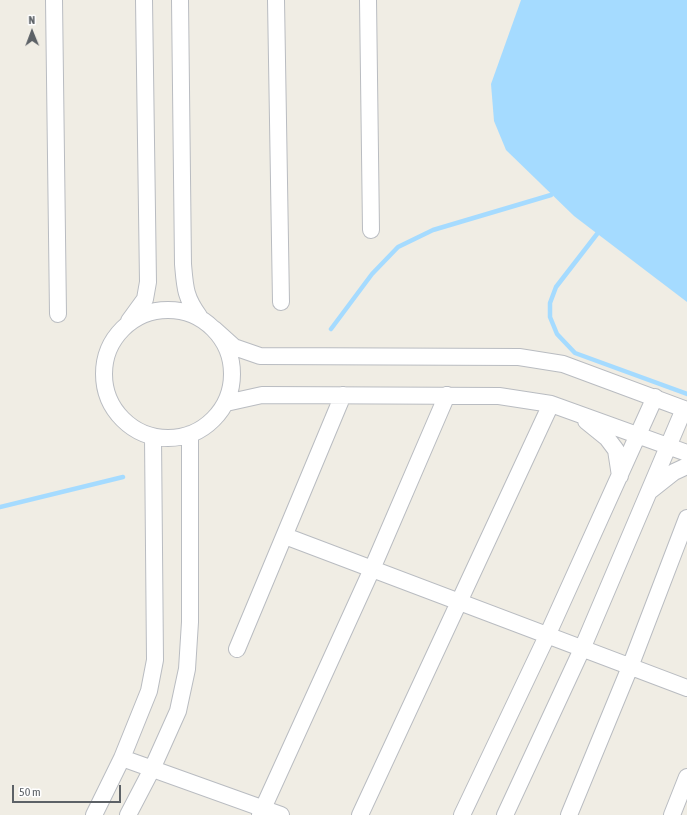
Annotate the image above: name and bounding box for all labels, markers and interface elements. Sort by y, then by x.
north arrow [12,12,52,52]
text: N [28,14,35,26]
scale bar [14,777,123,803]
text: 50 m [19,785,41,799]

